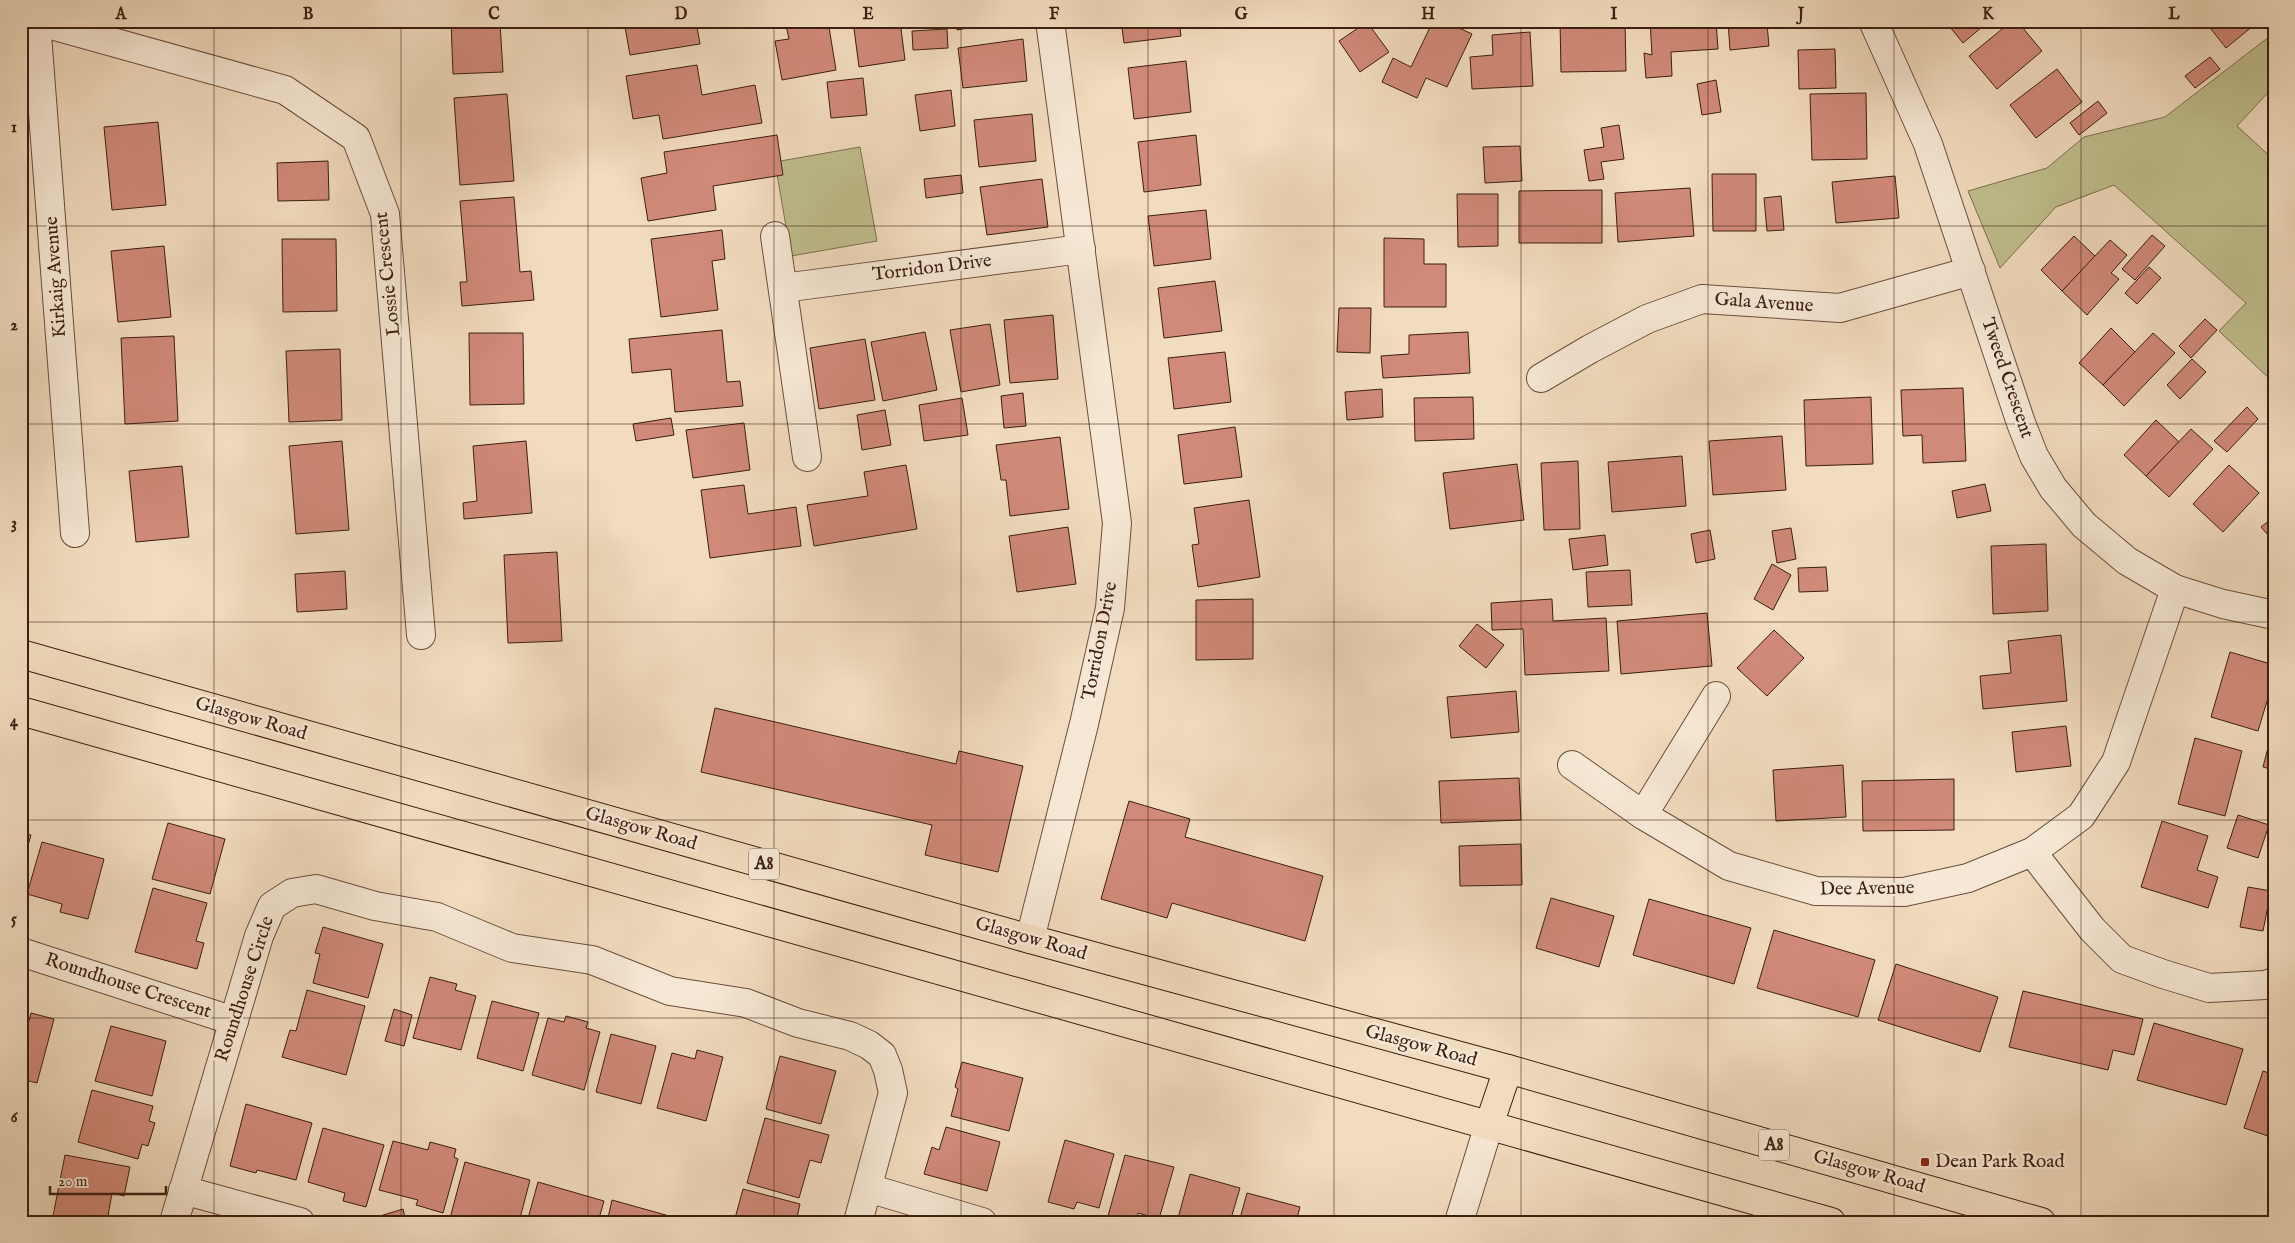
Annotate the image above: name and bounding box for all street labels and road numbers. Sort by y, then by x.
street label: Lossie Crescent [370,210,406,337]
street label: Kirkaig Avenue [40,215,72,339]
street label: Torridon Drive [871,249,993,287]
street label: Gala Avenue [1714,288,1814,318]
street label: Tweed Crescent [1975,315,2039,442]
street label: Torridon Drive [1077,579,1123,702]
street label: Glasgow Road [192,692,310,747]
street label: Glasgow Road [582,802,700,857]
road number: A8 [749,849,779,880]
street label: Dee Avenue [1819,876,1915,902]
street label: Glasgow Road [972,912,1090,967]
street label: Roundhouse Circle [210,913,280,1065]
street label: Roundhouse Crescent [42,948,215,1024]
street label: Glasgow Road [1362,1020,1481,1073]
road number: A8 [1759,1130,1789,1160]
street label: Glasgow Road [1810,1145,1928,1200]

